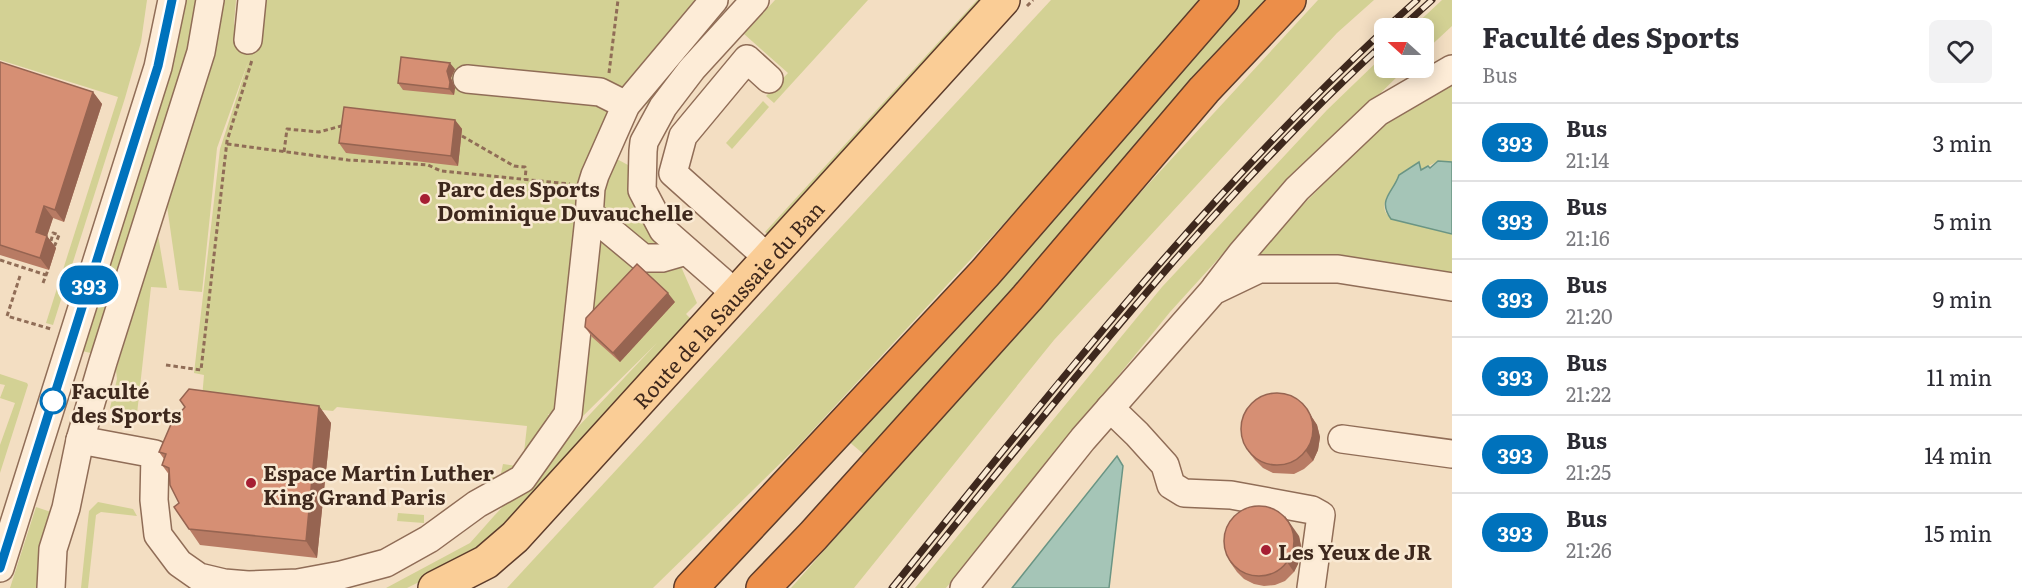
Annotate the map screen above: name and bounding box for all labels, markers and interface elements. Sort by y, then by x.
text: Faculté des Sports [1482,15,1739,57]
north arrow [1374,18,1434,78]
map controls [1374,18,1434,78]
button: heart [1929,20,1992,83]
text: Bus [1482,59,1517,89]
text: Bus [1566,111,1607,144]
text: 3 min [1932,126,1992,159]
text: 393 [1497,127,1533,158]
text: 21:14 [1566,144,1609,174]
place label: Parc des Sports Dominique Duvauchelle [437,172,694,227]
text: Bus [1566,189,1607,222]
marker: Parc des Sports Dominique Duvauchelle [418,192,432,206]
street label: Route de la Saussaie du Ban [624,193,830,414]
text: 5 min [1933,204,1992,237]
text: 393 [1497,205,1533,236]
text: 21:16 [1566,222,1610,252]
line badge: 393 [54,266,124,304]
text: Bus [1566,267,1607,300]
text: 393 [71,270,107,301]
text: 9 min [1933,282,1992,315]
text: 393 [1497,283,1533,314]
text: 21:20 [1566,300,1612,330]
text: Bus [1566,345,1607,378]
text: 11 min [1926,360,1992,393]
text: 393 [1497,361,1533,392]
place label: Faculté des Sports [71,374,181,429]
text: 21:22 [1566,378,1611,408]
marker: Faculté des Sports [40,388,66,414]
text: Bus [1566,423,1607,456]
text: 14 min [1924,438,1992,471]
text: 393 [1497,439,1533,470]
place label: Espace Martin Luther King Grand Paris [263,456,494,511]
text: 21:25 [1566,456,1611,486]
marker: Espace Martin Luther King Grand Paris [244,476,258,490]
text: Bus [1566,501,1607,534]
text: 15 min [1924,516,1992,549]
text: 393 [1497,517,1533,548]
text: 21:26 [1566,534,1612,564]
place label: Les Yeux de JR [1278,535,1432,566]
marker: Les Yeux de JR [1259,543,1273,557]

